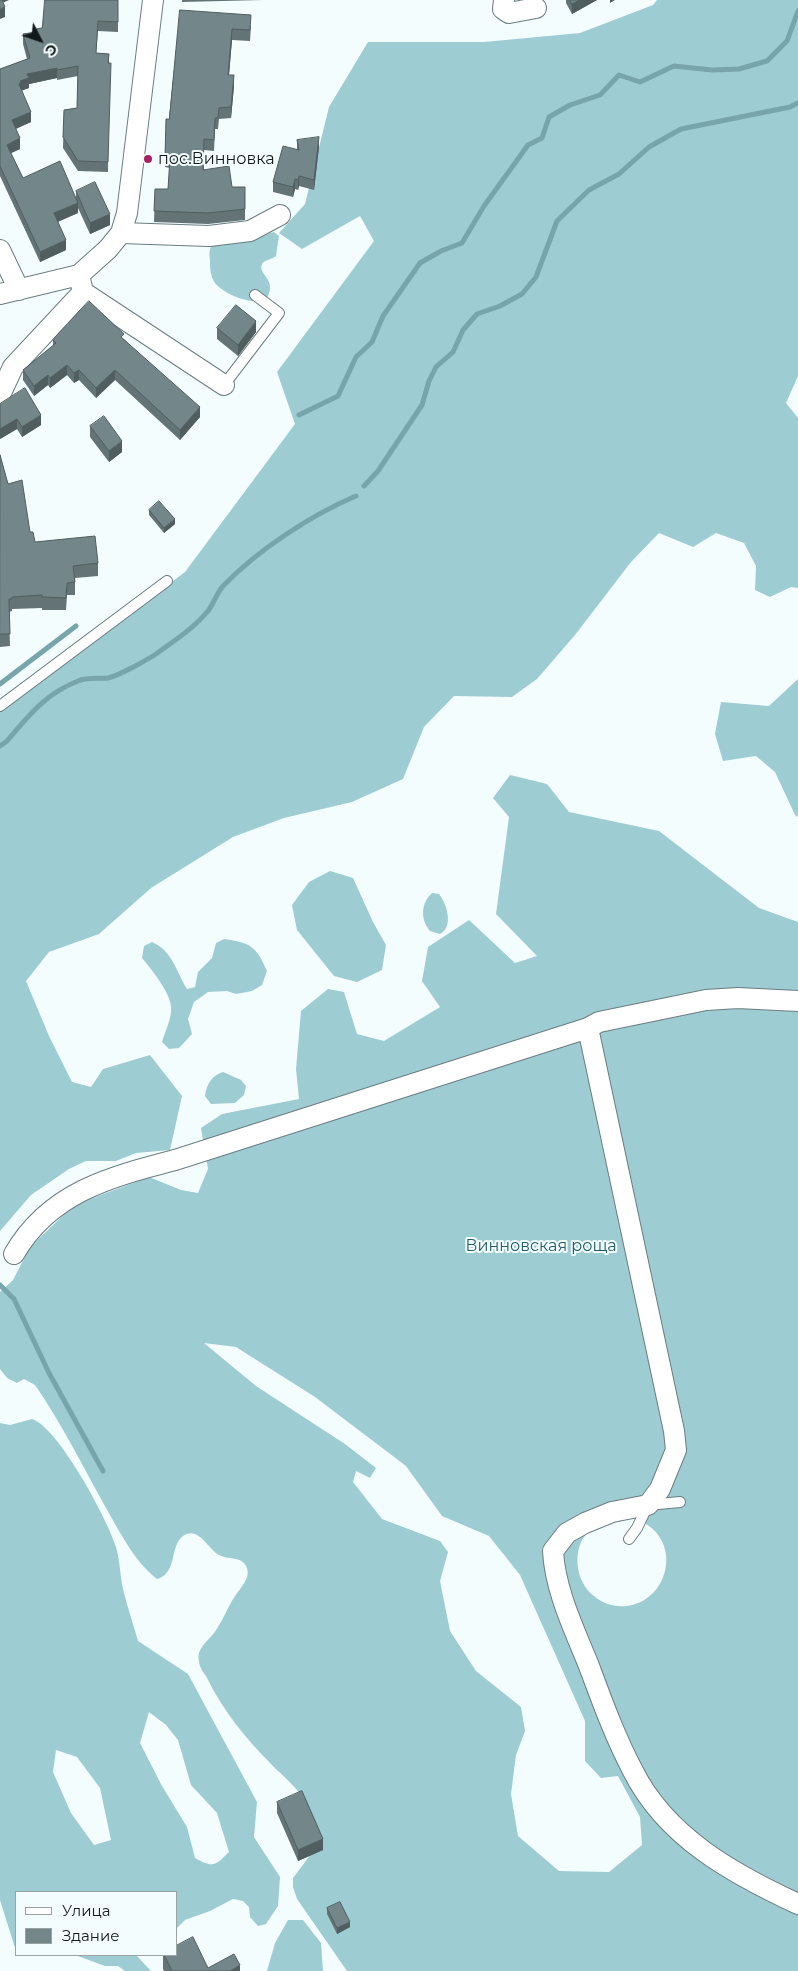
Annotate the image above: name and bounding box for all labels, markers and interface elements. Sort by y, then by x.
north arrow [15,15,65,65]
text: С [41,40,61,60]
place label: пос.Винновка [158,149,275,169]
marker: пос.Винновка [142,153,154,165]
park label: Винновская роща [465,1236,617,1256]
legend [15,1891,178,1956]
text: Улица [62,1901,110,1920]
text: Здание [62,1926,120,1945]

